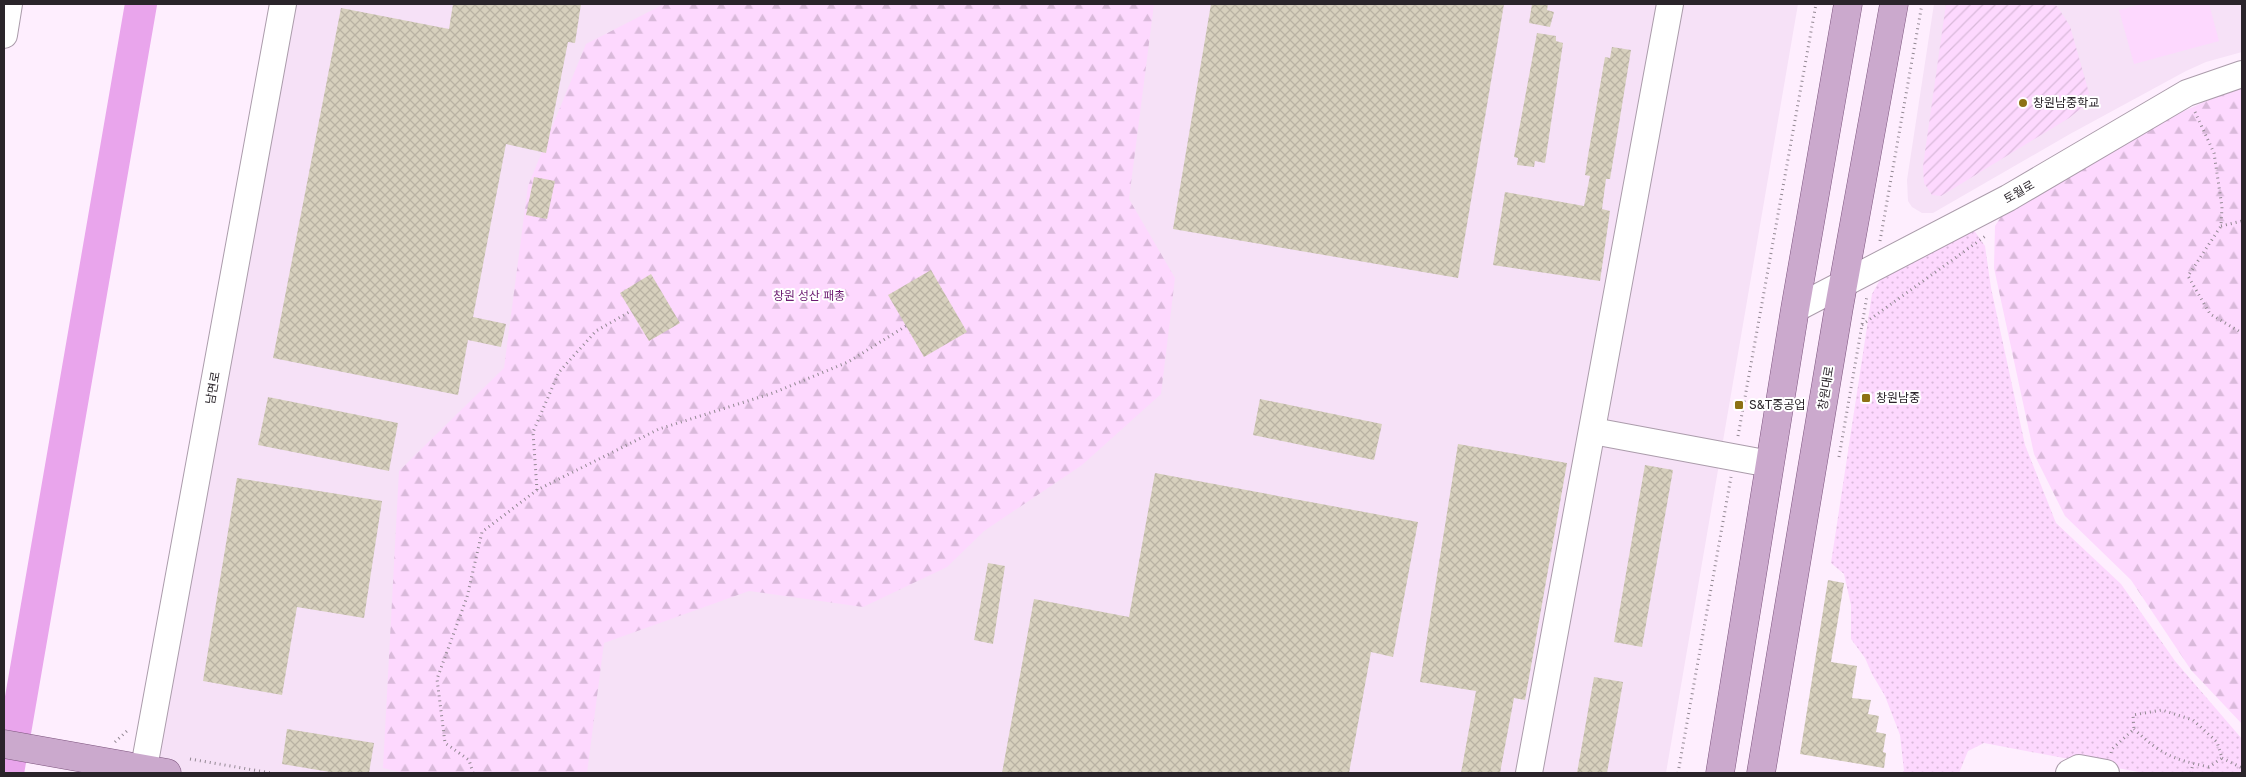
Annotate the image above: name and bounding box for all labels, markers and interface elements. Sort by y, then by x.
place label: 창원남중학교 [2033,95,2099,110]
marker: 창원남중학교 [2017,97,2029,109]
street label: 토월로 [2001,177,2037,206]
park label: 창원 성산 패총 [773,288,845,303]
street label: 창원대로 [1815,365,1836,411]
street label: 남면로 [202,370,223,406]
place label: 창원남중 [1876,390,1920,405]
marker: 창원남중 [1860,392,1872,404]
place label: S&T중공업 [1749,397,1805,412]
marker: S&T중공업 [1733,399,1745,411]

